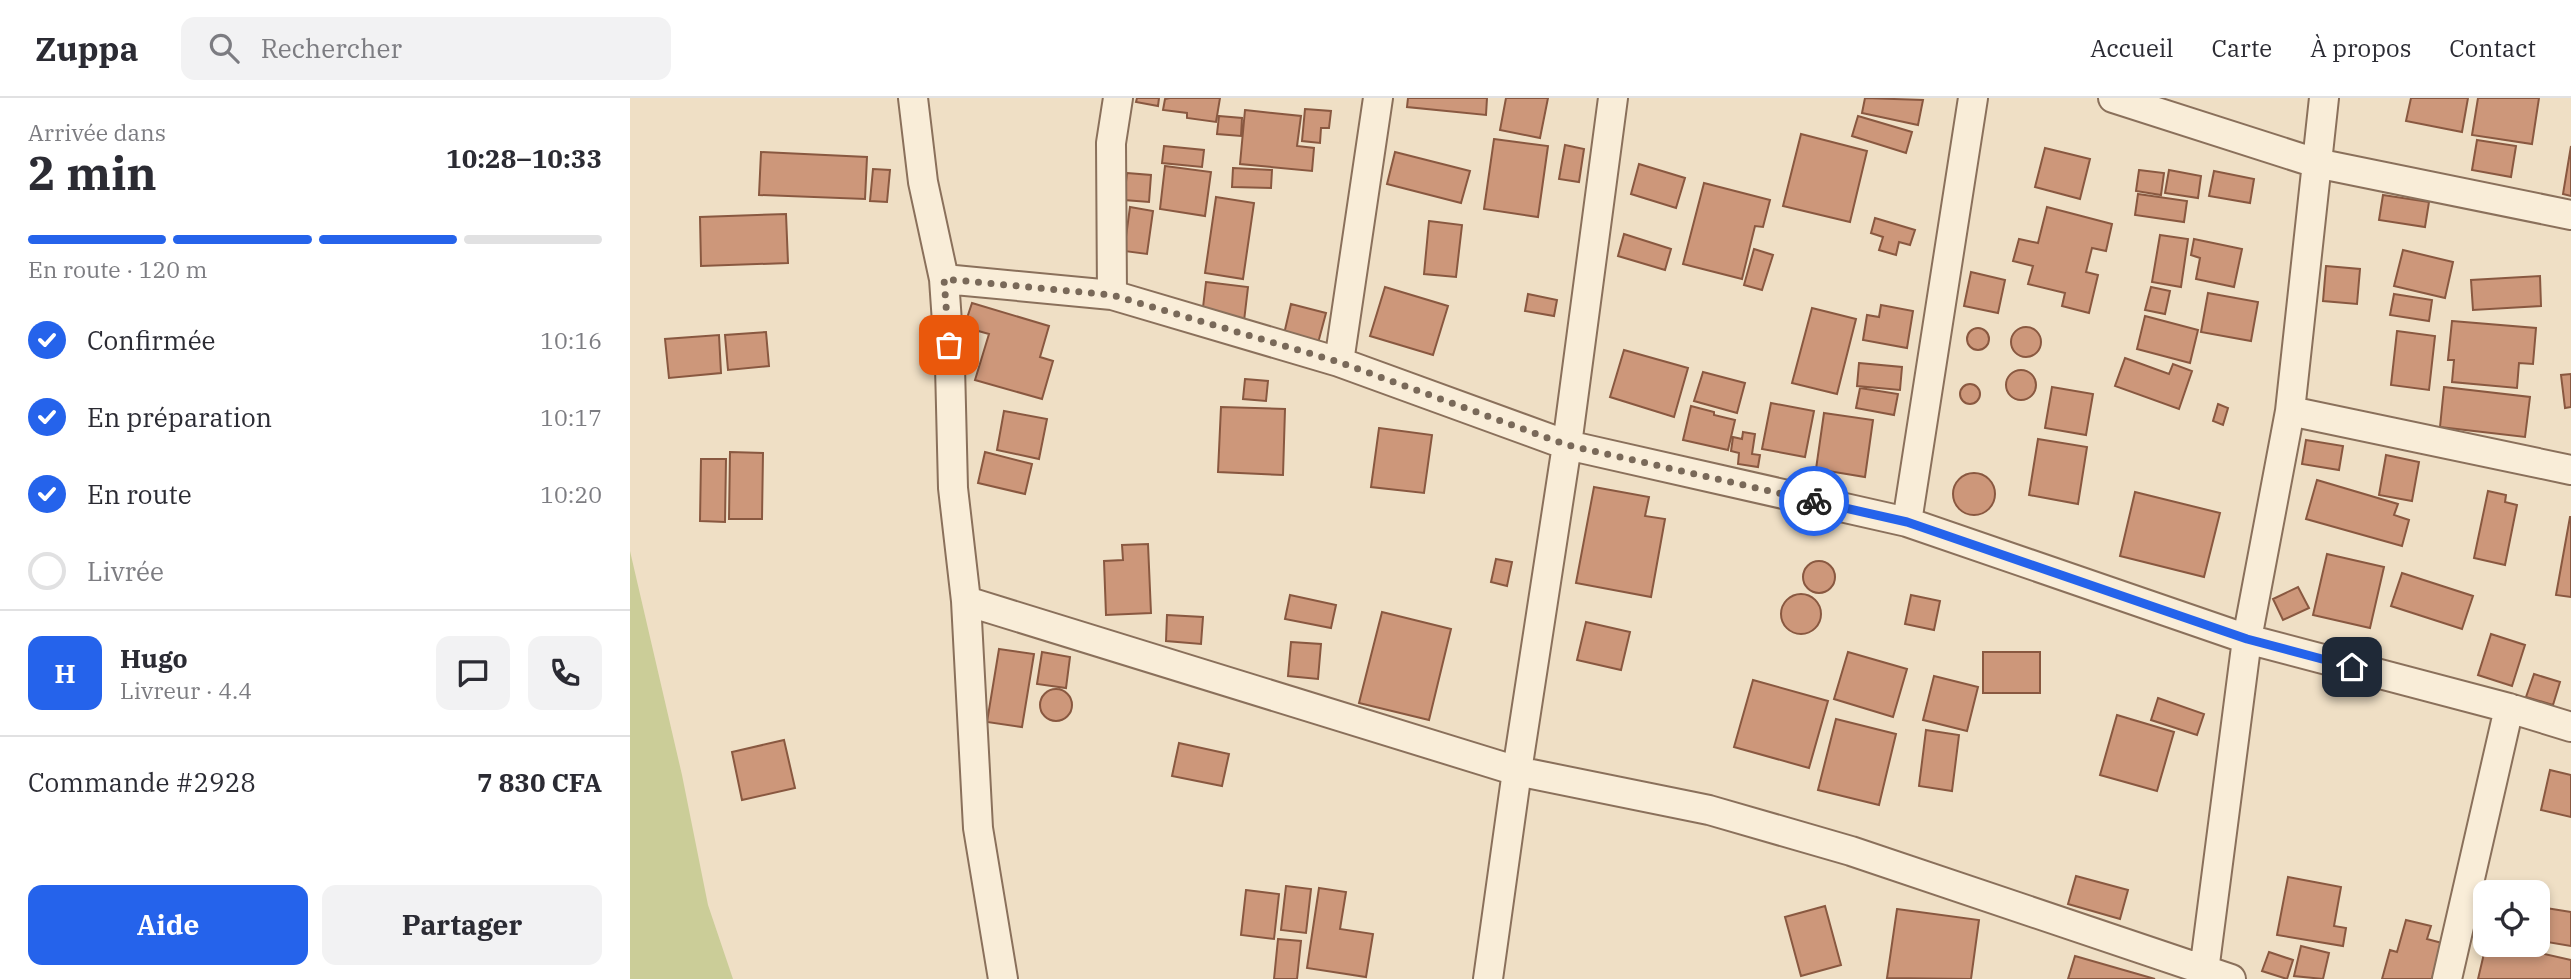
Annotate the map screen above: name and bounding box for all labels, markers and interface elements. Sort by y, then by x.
search box [181,17,671,80]
text: Zuppa [35,27,139,70]
icon: search [205,29,243,67]
text: Rechercher [261,31,402,65]
text: Accueil [2090,32,2174,64]
text: Carte [2212,32,2272,64]
text: À propos [2310,32,2411,64]
text: Contact [2449,32,2536,64]
text: Arrivée dans [28,117,166,147]
text: 10:28–10:33 [446,141,602,175]
text: 2 min [28,143,157,203]
text: En route · 120 m [28,254,207,284]
pin [919,315,979,375]
icon: check [28,321,66,359]
text: Confirmée [87,323,216,357]
text: 10:16 [540,325,602,355]
icon: bag [930,326,968,364]
icon: check [28,398,66,436]
text: En préparation [87,400,272,434]
text: 10:17 [540,402,602,432]
courier [1779,466,1849,536]
icon: check [28,475,66,513]
text: En route [87,477,192,511]
text: 10:20 [540,479,602,509]
icon: bike [1795,482,1833,520]
text: Livrée [87,554,164,588]
button: chat [436,636,510,710]
button: phone [528,636,602,710]
pin [2322,637,2382,697]
text: Hugo [120,641,188,675]
icon: home [2333,648,2371,686]
text: H [54,656,76,690]
text: Livreur · 4.4 [120,675,252,705]
text: Commande #2928 [28,765,256,799]
text: 7 830 CFA [477,765,602,799]
map controls [2473,880,2550,957]
button: locate [2473,880,2550,957]
button: Aide [28,885,308,965]
button: Partager [322,885,602,965]

